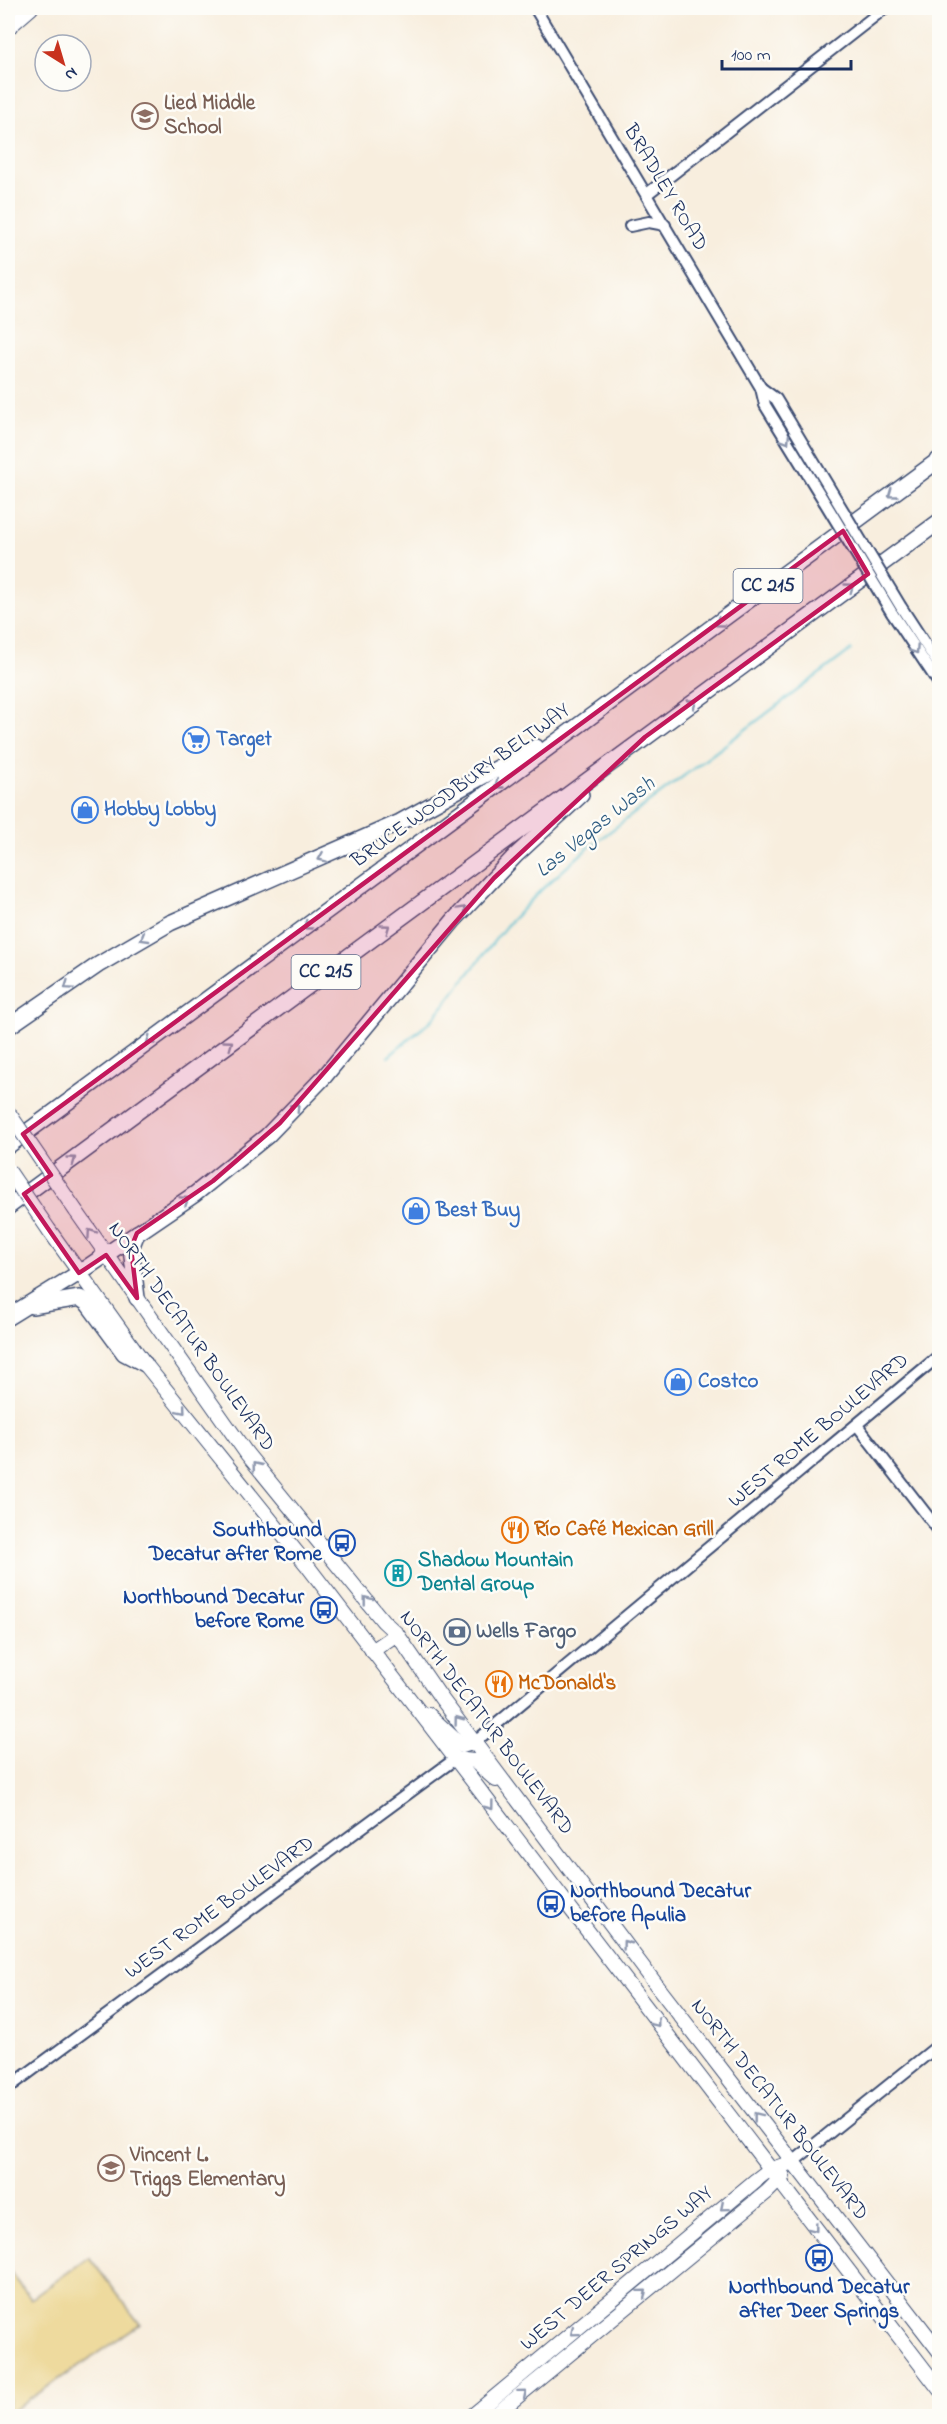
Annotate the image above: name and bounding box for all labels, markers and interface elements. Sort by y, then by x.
north arrow [33,33,93,93]
scale bar [722,33,851,71]
text: 100 m [731,43,771,69]
text: N [59,61,82,86]
place label: Lied Middle School [164,89,256,143]
school or university icon: Lied Middle School [130,101,160,131]
street label: BRADLEY ROAD [615,118,715,257]
one-way arrow [779,434,791,444]
one-way arrow [888,487,899,498]
road number: CC 215 [734,569,802,603]
one-way arrow [843,583,854,594]
one-way arrow [714,615,725,626]
one-way arrow [908,643,919,654]
street label: BRUCE WOODBURY BELTWAY [344,696,577,876]
one-way arrow [686,699,697,710]
supermarket icon: Target [181,725,211,755]
place label: Target [216,725,273,757]
water label: Las Vegas Wash [529,769,663,886]
one-way arrow [494,778,505,789]
shop icon: Hobby Lobby [70,795,100,825]
place label: Hobby Lobby [104,795,217,827]
one-way arrow [317,851,328,863]
one-way arrow [456,907,467,917]
one-way arrow [303,918,314,929]
one-way arrow [379,925,390,936]
one-way arrow [140,931,150,942]
road number: CC 215 [292,955,360,989]
one-way arrow [64,979,75,990]
one-way arrow [146,1034,157,1045]
one-way arrow [222,1040,233,1051]
one-way arrow [289,1103,300,1114]
one-way arrow [65,1156,76,1167]
one-way arrow [179,1196,190,1207]
shop icon: Best Buy [401,1196,431,1226]
place label: Best Buy [435,1196,521,1228]
street label: NORTH DECATUR BOULEVARD [100,1216,282,1458]
one-way arrow [87,1228,98,1239]
street label: WEST ROME BOULEVARD [722,1346,916,1516]
shop icon: Costco [663,1367,693,1397]
place label: Costco [698,1367,759,1397]
one-way arrow [175,1403,186,1414]
one-way arrow [253,1462,264,1473]
restaurant icon: Río Café Mexican Grill [500,1515,530,1545]
place label: Río Café Mexican Grill [534,1515,714,1545]
place label: Southbound Decatur after Rome [148,1516,323,1570]
bus stop icon: Southbound Decatur after Rome [327,1528,357,1558]
place label: Shadow Mountain Dental Group [417,1546,573,1600]
building icon: Shadow Mountain Dental Group [383,1558,413,1588]
place label: Northbound Decatur before Rome [123,1583,305,1637]
bus stop icon: Northbound Decatur before Rome [309,1595,339,1625]
one-way arrow [363,1596,374,1607]
street label: NORTH DECATUR BOULEVARD [392,1605,580,1841]
bank icon: Wells Fargo [442,1617,472,1647]
place label: Wells Fargo [476,1617,577,1649]
restaurant icon: McDonald's [484,1669,514,1699]
place label: McDonald's [518,1669,617,1699]
one-way arrow [454,1716,465,1727]
one-way arrow [483,1799,494,1810]
street label: WEST ROME BOULEVARD [119,1829,321,1987]
place label: Northbound Decatur before Apulia [570,1877,751,1931]
bus stop icon: Northbound Decatur before Apulia [536,1889,566,1919]
one-way arrow [622,1939,633,1950]
street label: NORTH DECATUR BOULEVARD [683,1993,875,2227]
one-way arrow [649,2016,660,2027]
one-way arrow [754,2111,765,2122]
place label: Vincent L. Triggs Elementary [129,2141,286,2197]
school or university icon: Vincent L. Triggs Elementary [96,2153,126,2183]
street label: WEST DEER SPRINGS WAY [514,2179,720,2359]
one-way arrow [720,2199,731,2210]
one-way arrow [807,2222,818,2233]
bus stop icon: Northbound Decatur after Deer Springs [804,2243,834,2273]
place label: Northbound Decatur after Deer Springs [729,2273,910,2329]
one-way arrow [636,2290,647,2301]
one-way arrow [570,2325,581,2336]
one-way arrow [516,2389,527,2400]

